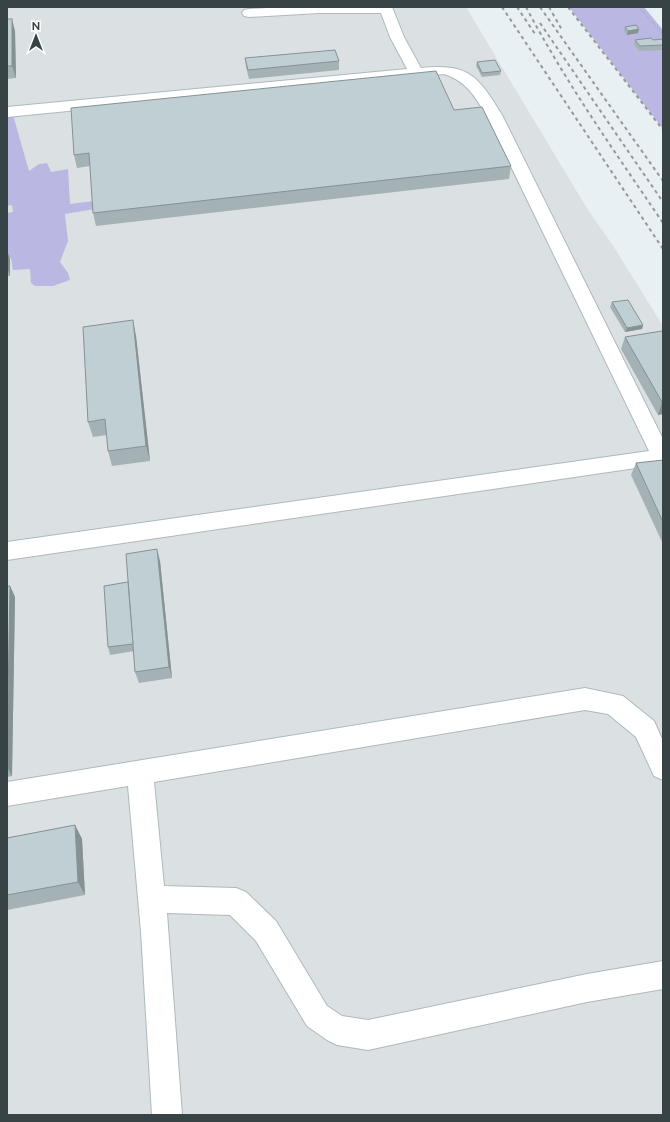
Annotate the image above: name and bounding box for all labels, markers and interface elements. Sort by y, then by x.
north arrow [16,16,56,56]
text: N [32,20,40,33]

